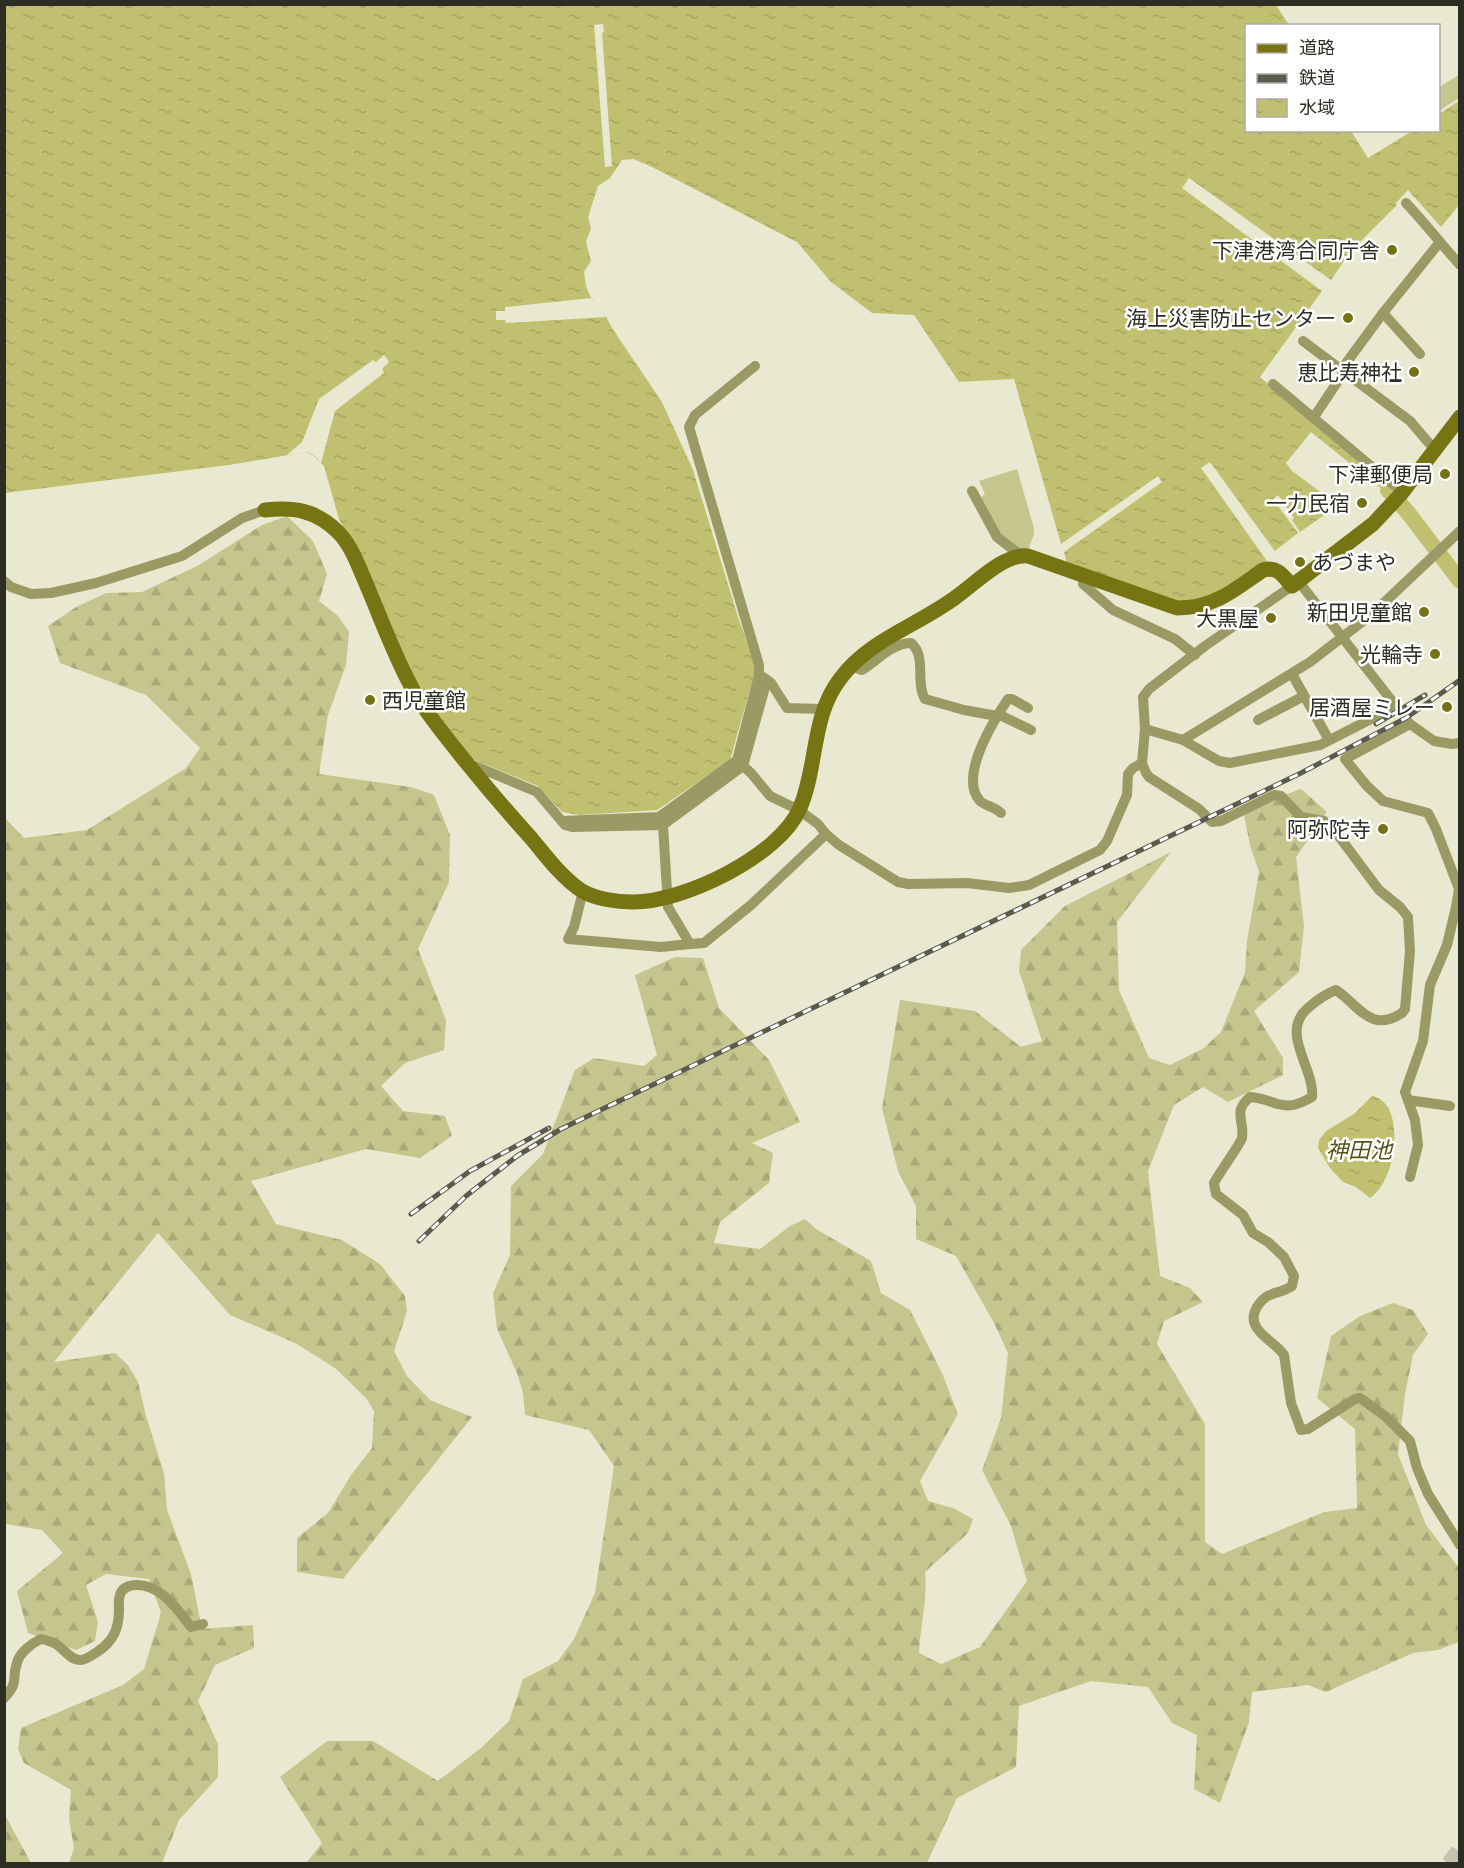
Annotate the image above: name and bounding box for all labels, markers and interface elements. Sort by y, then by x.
legend [1245,24,1440,132]
text: 道路 [1299,37,1335,59]
text: 鉄道 [1299,67,1335,89]
text: 水域 [1299,97,1335,119]
place label: 下津港湾合同庁舎 [1212,238,1380,263]
marker: 下津港湾合同庁舎 [1385,243,1399,257]
place label: 海上災害防止センター [1126,306,1336,331]
marker: 海上災害防止センター [1341,311,1355,325]
place label: 恵比寿神社 [1297,360,1402,385]
marker: 恵比寿神社 [1407,365,1421,379]
place label: 下津郵便局 [1328,462,1433,487]
marker: 下津郵便局 [1438,467,1452,481]
place label: 一力民宿 [1266,491,1350,516]
marker: 一力民宿 [1355,496,1369,510]
place label: あづまや [1312,550,1396,575]
marker: あづまや [1293,555,1307,569]
place label: 新田児童館 [1307,600,1412,625]
marker: 新田児童館 [1417,605,1431,619]
place label: 大黒屋 [1196,606,1259,631]
marker: 大黒屋 [1264,611,1278,625]
place label: 光輪寺 [1360,642,1423,667]
marker: 光輪寺 [1428,647,1442,661]
place label: 西児童館 [382,688,466,713]
marker: 西児童館 [363,693,377,707]
place label: 居酒屋ミレー [1309,695,1435,720]
marker: 居酒屋ミレー [1440,700,1454,714]
place label: 阿弥陀寺 [1287,817,1371,842]
marker: 阿弥陀寺 [1376,822,1390,836]
water label: 神田池 [1326,1137,1394,1164]

